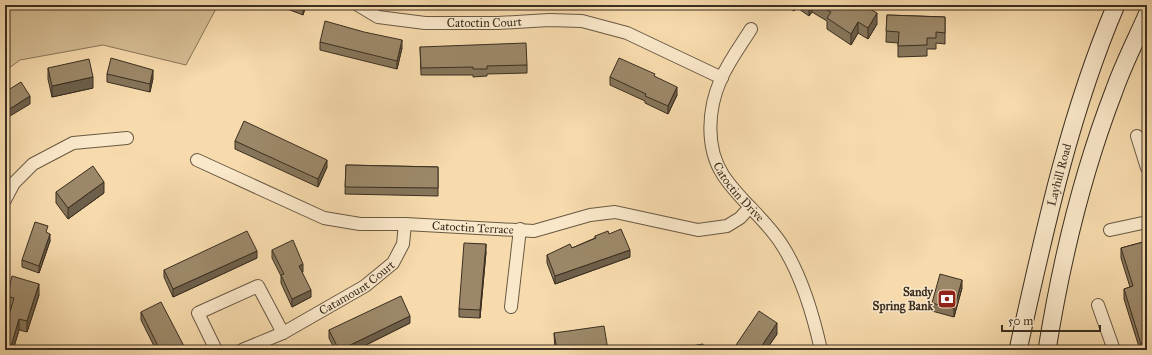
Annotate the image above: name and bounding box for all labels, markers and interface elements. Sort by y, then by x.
street label: Catoctin Court [447,15,523,30]
street label: Layhill Road [1044,142,1074,207]
street label: Catoctin Drive [710,160,767,224]
street label: Catoctin Terrace [432,218,514,237]
street label: Catamount Court [317,257,398,318]
place label: Sandy Spring Bank [873,285,934,314]
bank icon: Sandy Spring Bank [936,288,958,310]
scale bar [1002,307,1100,333]
text: 50 m [1008,314,1033,328]

